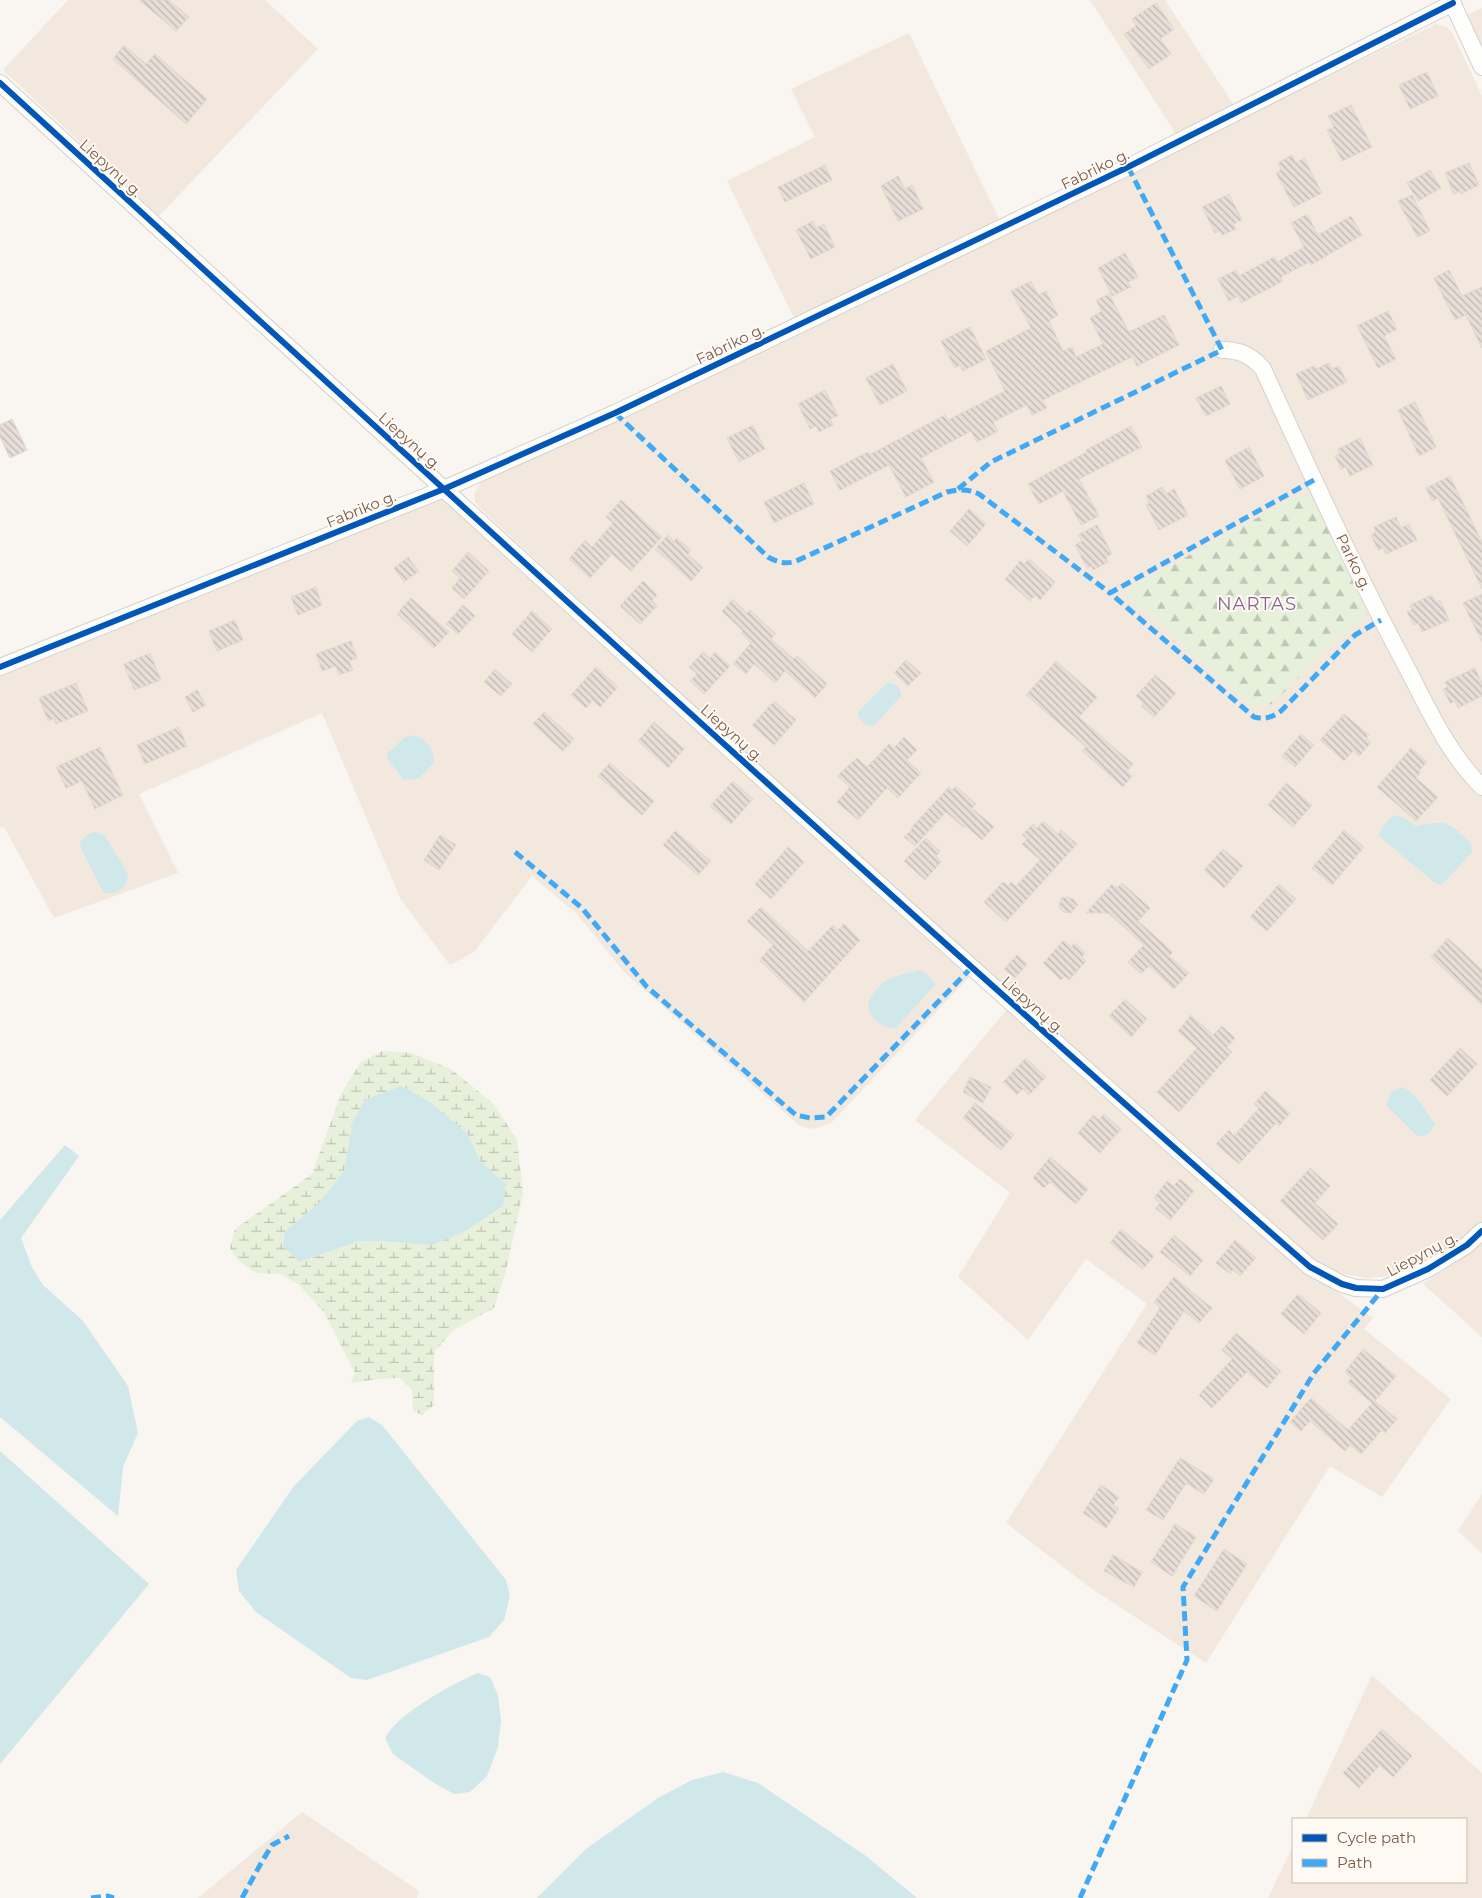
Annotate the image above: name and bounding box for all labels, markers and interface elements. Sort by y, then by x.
street label: Liepynų g. [76,135,146,201]
street label: Fabriko g. [1058,144,1132,194]
street label: Fabriko g. [693,319,767,369]
street label: Liepynų g. [375,408,445,474]
street label: Fabriko g. [323,486,399,532]
street label: Parko g. [1332,531,1376,593]
district label: NARTAS [1217,593,1297,615]
street label: Liepynų g. [697,700,767,766]
street label: Liepynų g. [998,972,1068,1038]
street label: Liepynų g. [1383,1227,1461,1281]
legend [1292,1818,1467,1883]
text: Cycle path [1337,1828,1416,1847]
text: Path [1337,1853,1373,1872]

